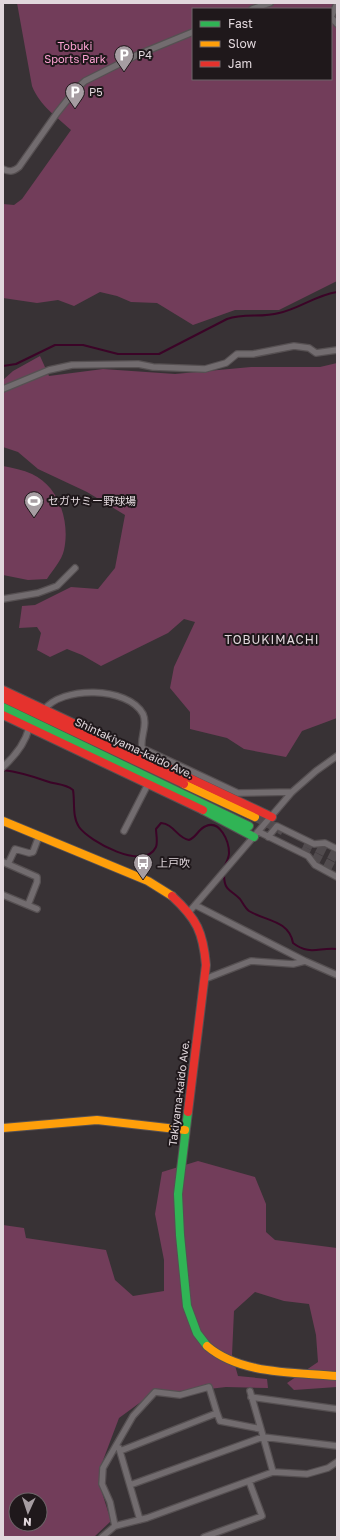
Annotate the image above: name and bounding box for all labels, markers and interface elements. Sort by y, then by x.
legend [192,8,332,80]
text: Fast [228,16,253,31]
text: Slow [228,36,256,51]
park label: Tobuki Sports Park [44,39,106,65]
parking icon: P4 [113,44,135,72]
place label: P4 [138,48,152,61]
text: Jam [228,56,252,71]
parking icon: P5 [64,81,86,109]
place label: P5 [89,85,103,98]
sports icon: セガサミー野球場 [23,490,45,518]
place label: セガサミー野球場 [48,494,136,507]
district label: TOBUKIMACHI [224,632,320,647]
street label: Shintakiyama-kaido Ave. [73,714,195,781]
bus stop icon: 上戸吹 [132,852,154,880]
place label: 上戸吹 [157,856,190,869]
street label: Takiyama-kaido Ave. [166,1039,191,1147]
north arrow [8,1492,48,1532]
text: N [23,1516,32,1529]

